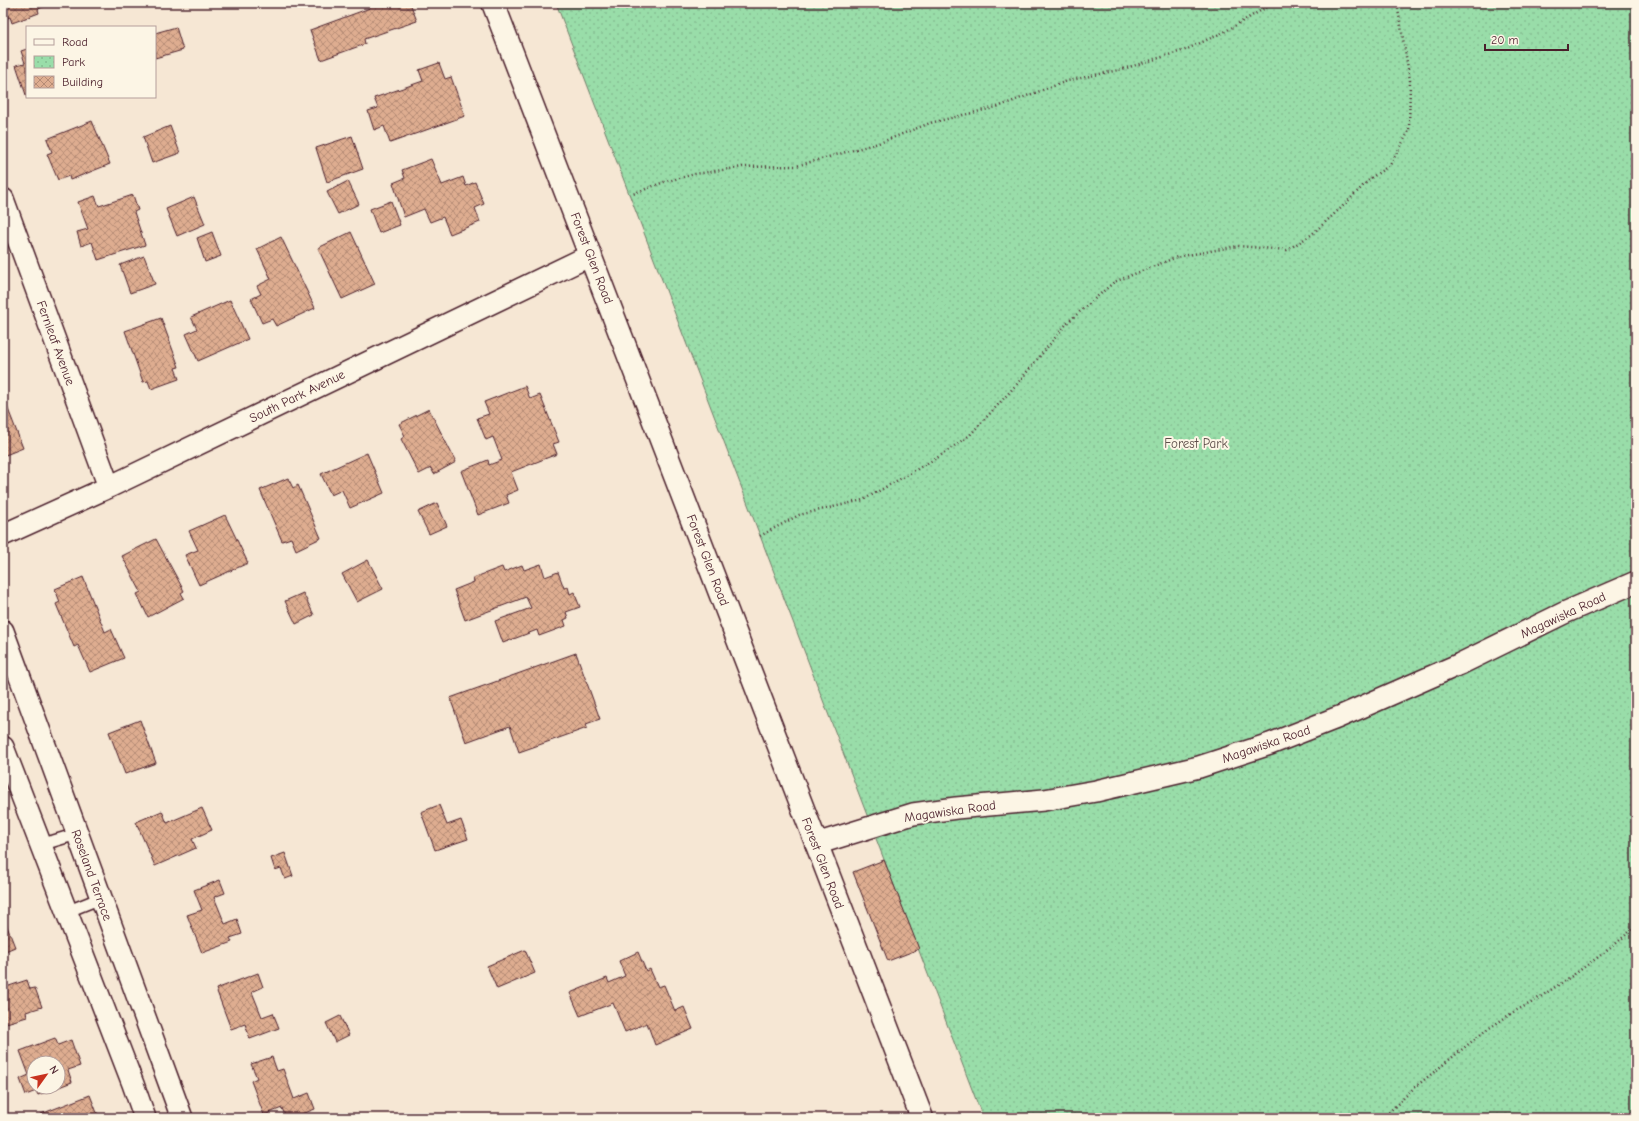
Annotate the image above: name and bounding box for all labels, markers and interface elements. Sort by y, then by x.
legend [26,26,156,98]
scale bar [1485,26,1568,52]
text: 20 m [1491,33,1519,47]
text: Road [62,35,88,49]
text: Park [62,55,85,69]
text: Building [62,75,103,89]
street label: Forest Glen Road [568,210,616,306]
street label: Fernleaf Avenue [34,299,78,388]
street label: South Park Avenue [247,366,348,426]
park label: Forest Park [1164,436,1228,451]
street label: Forest Glen Road [684,512,732,608]
street label: Magawiska Road [1518,589,1608,641]
street label: Magawiska Road [1220,722,1312,766]
street label: Magawiska Road [903,797,997,825]
street label: Forest Glen Road [799,815,847,911]
street label: Roseland Terrace [69,827,116,923]
north arrow [26,1055,66,1095]
text: N [47,1063,61,1076]

